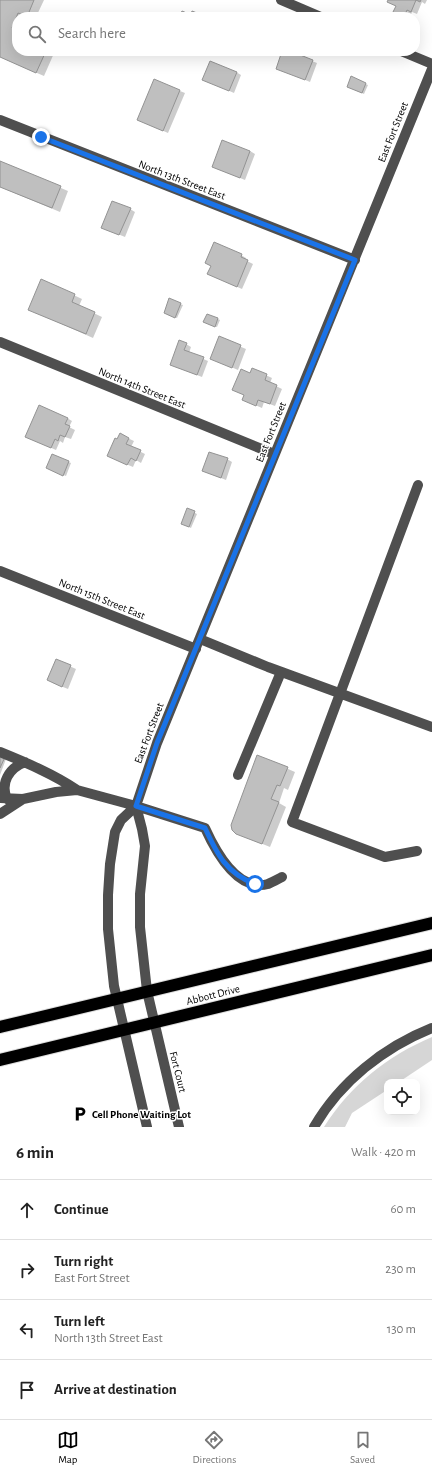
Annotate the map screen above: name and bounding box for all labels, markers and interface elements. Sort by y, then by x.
search box [12,12,420,56]
icon: search [26,23,48,45]
text: Search here [58,26,126,41]
street label: East Fort Street [376,100,410,164]
route end [32,128,50,146]
street label: North 13th Street East [137,158,227,202]
street label: North 14th Street East [97,366,188,411]
street label: East Fort Street [254,400,288,464]
street label: North 15th Street East [57,577,147,622]
street label: East Fort Street [132,701,166,765]
route start [246,875,264,893]
street label: Abbott Drive [185,983,241,1007]
street label: Fort Court [168,1050,189,1094]
map controls [384,1079,420,1115]
button: locate [384,1079,420,1115]
parking icon: Cell Phone Waiting Lot [71,1105,89,1123]
place label: Cell Phone Waiting Lot [92,1109,191,1120]
text: 6 min [16,1144,54,1161]
text: Walk · 420 m [351,1146,416,1159]
icon: ahead [16,1199,38,1221]
text: Continue [54,1202,109,1217]
text: 60 m [390,1203,416,1216]
text: Turn right [54,1254,113,1269]
icon: right [16,1259,38,1281]
text: 230 m [385,1263,416,1276]
text: East Fort Street [54,1272,130,1285]
text: Turn left [54,1314,105,1329]
icon: left [16,1319,38,1341]
text: 130 m [387,1323,416,1336]
text: North 13th Street East [54,1332,163,1345]
icon: arrive [16,1379,38,1401]
text: Arrive at destination [54,1382,177,1397]
tab: Map [57,1429,79,1466]
tab: Directions [192,1429,236,1466]
tab: Saved [350,1429,375,1466]

